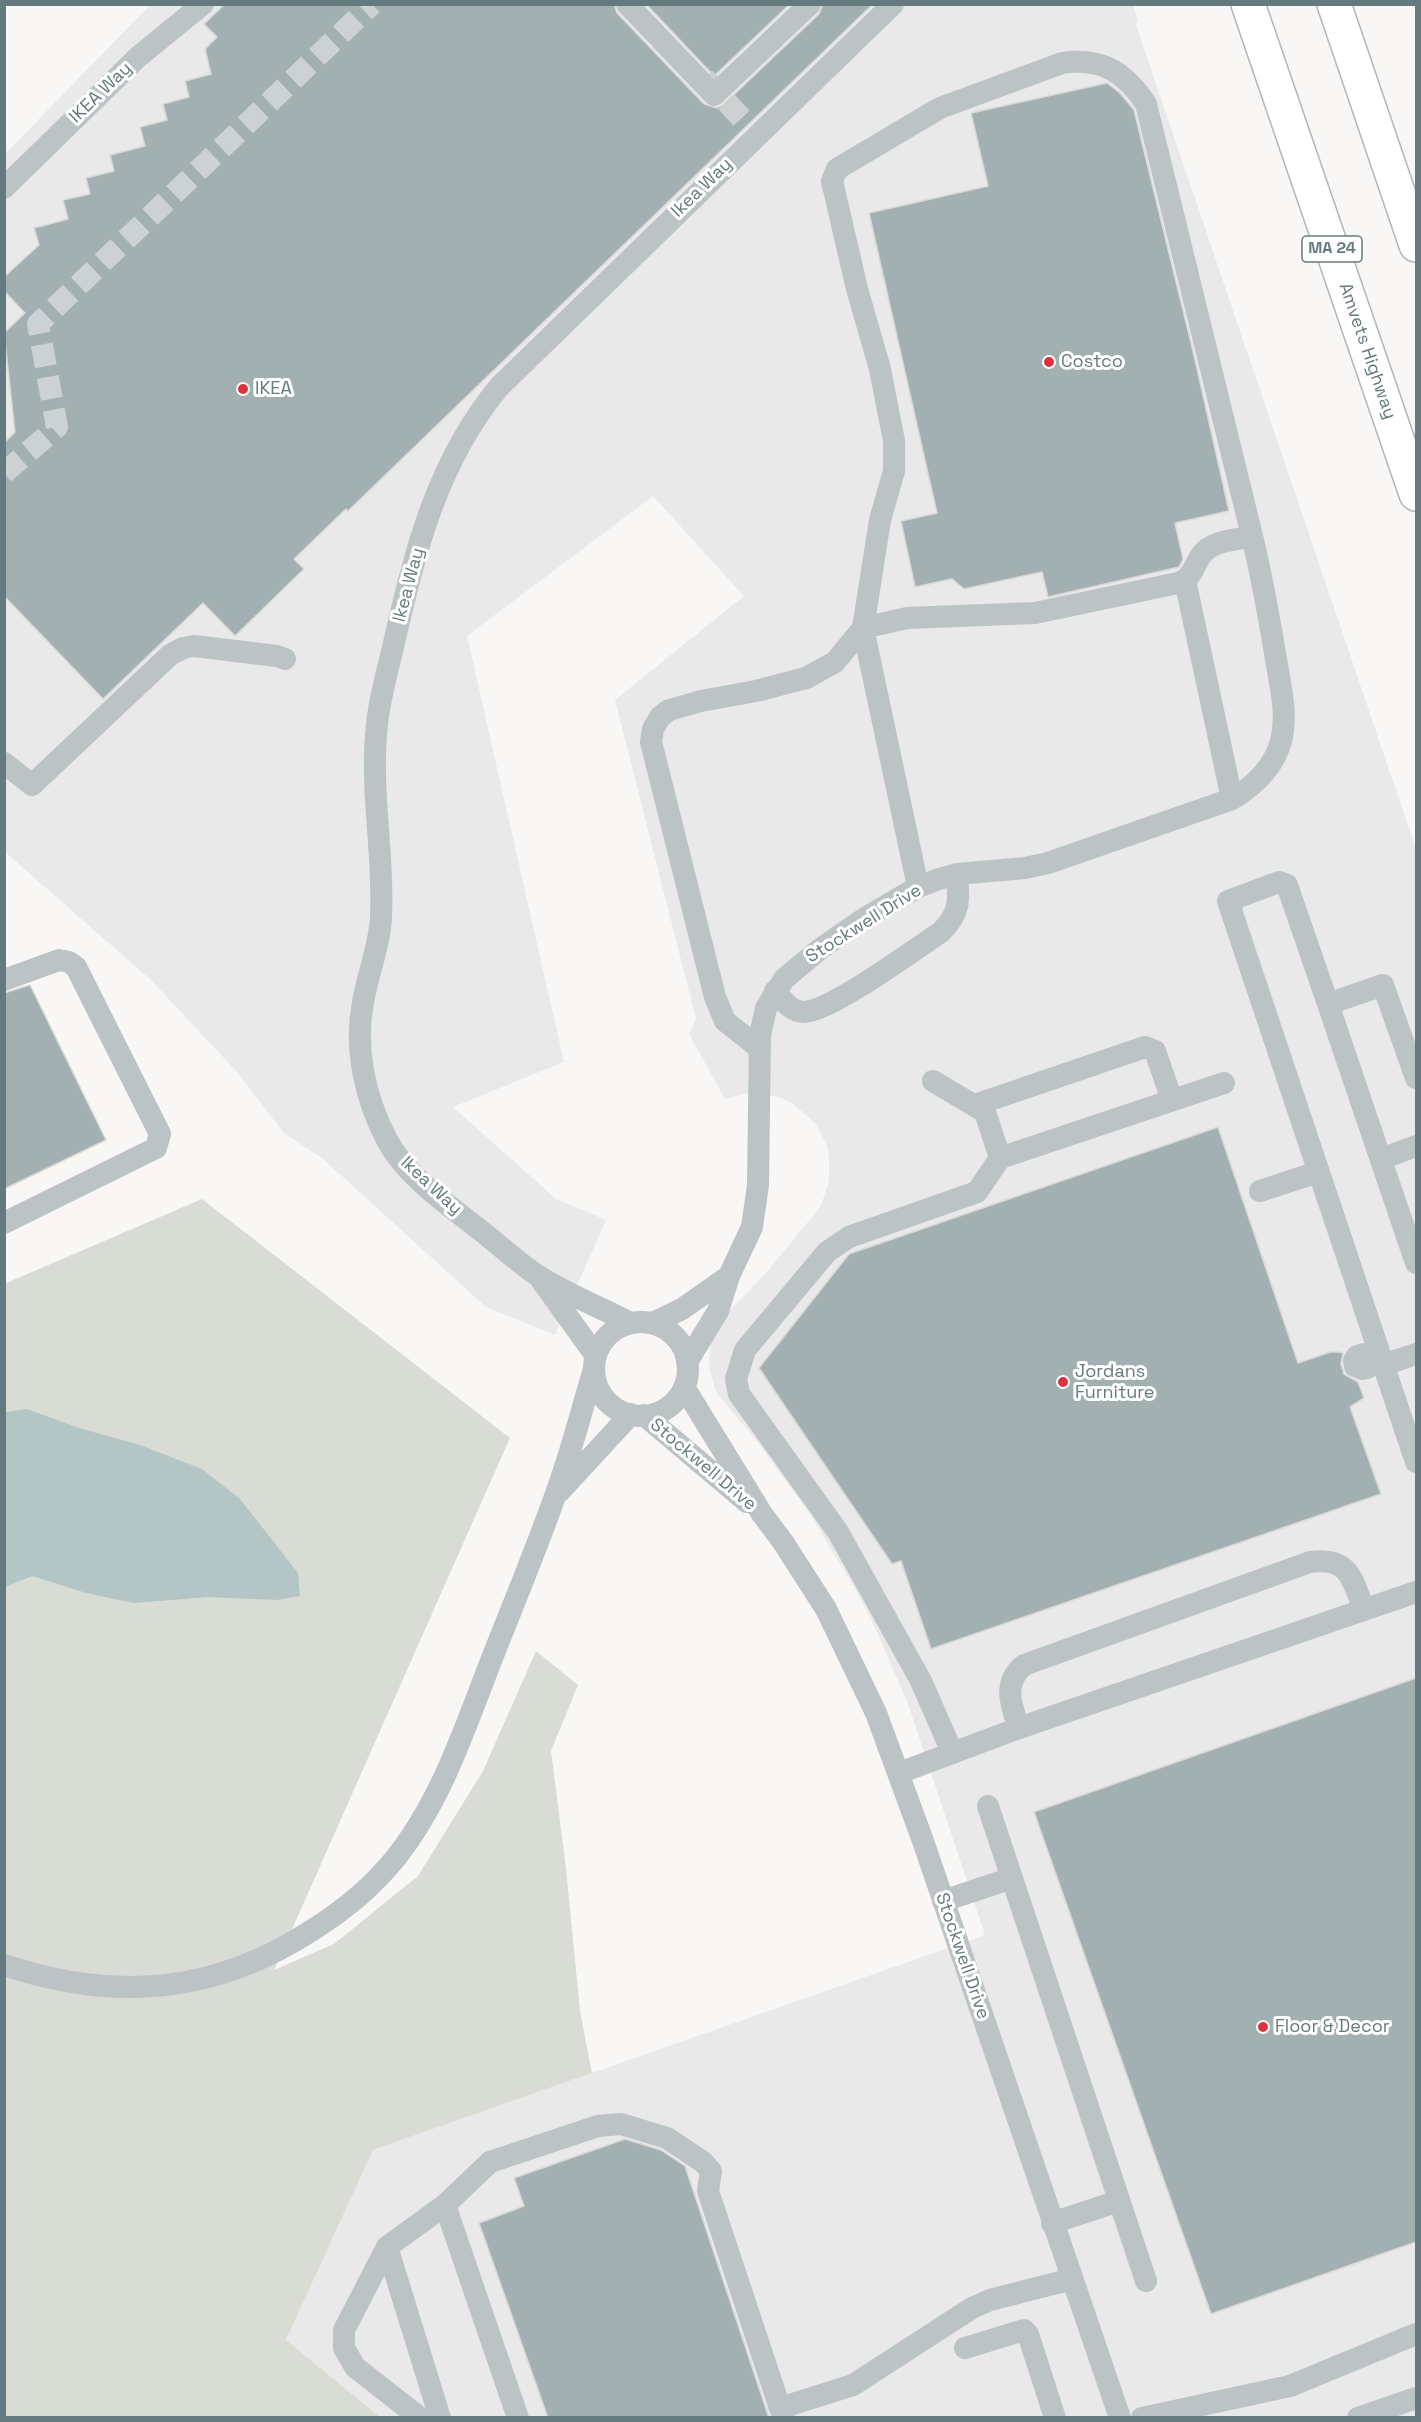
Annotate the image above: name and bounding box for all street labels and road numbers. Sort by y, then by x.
street label: IKEA Way [65,58,137,128]
street label: Ikea Way [667,154,737,222]
road number: MA 24 [1302,236,1362,262]
street label: Amvets Highway [1334,280,1400,422]
street label: Ikea Way [389,546,429,624]
street label: Stockwell Drive [802,880,926,968]
street label: Ikea Way [396,1152,466,1220]
street label: Stockwell Drive [645,1414,761,1516]
street label: Stockwell Drive [930,1890,994,2022]

